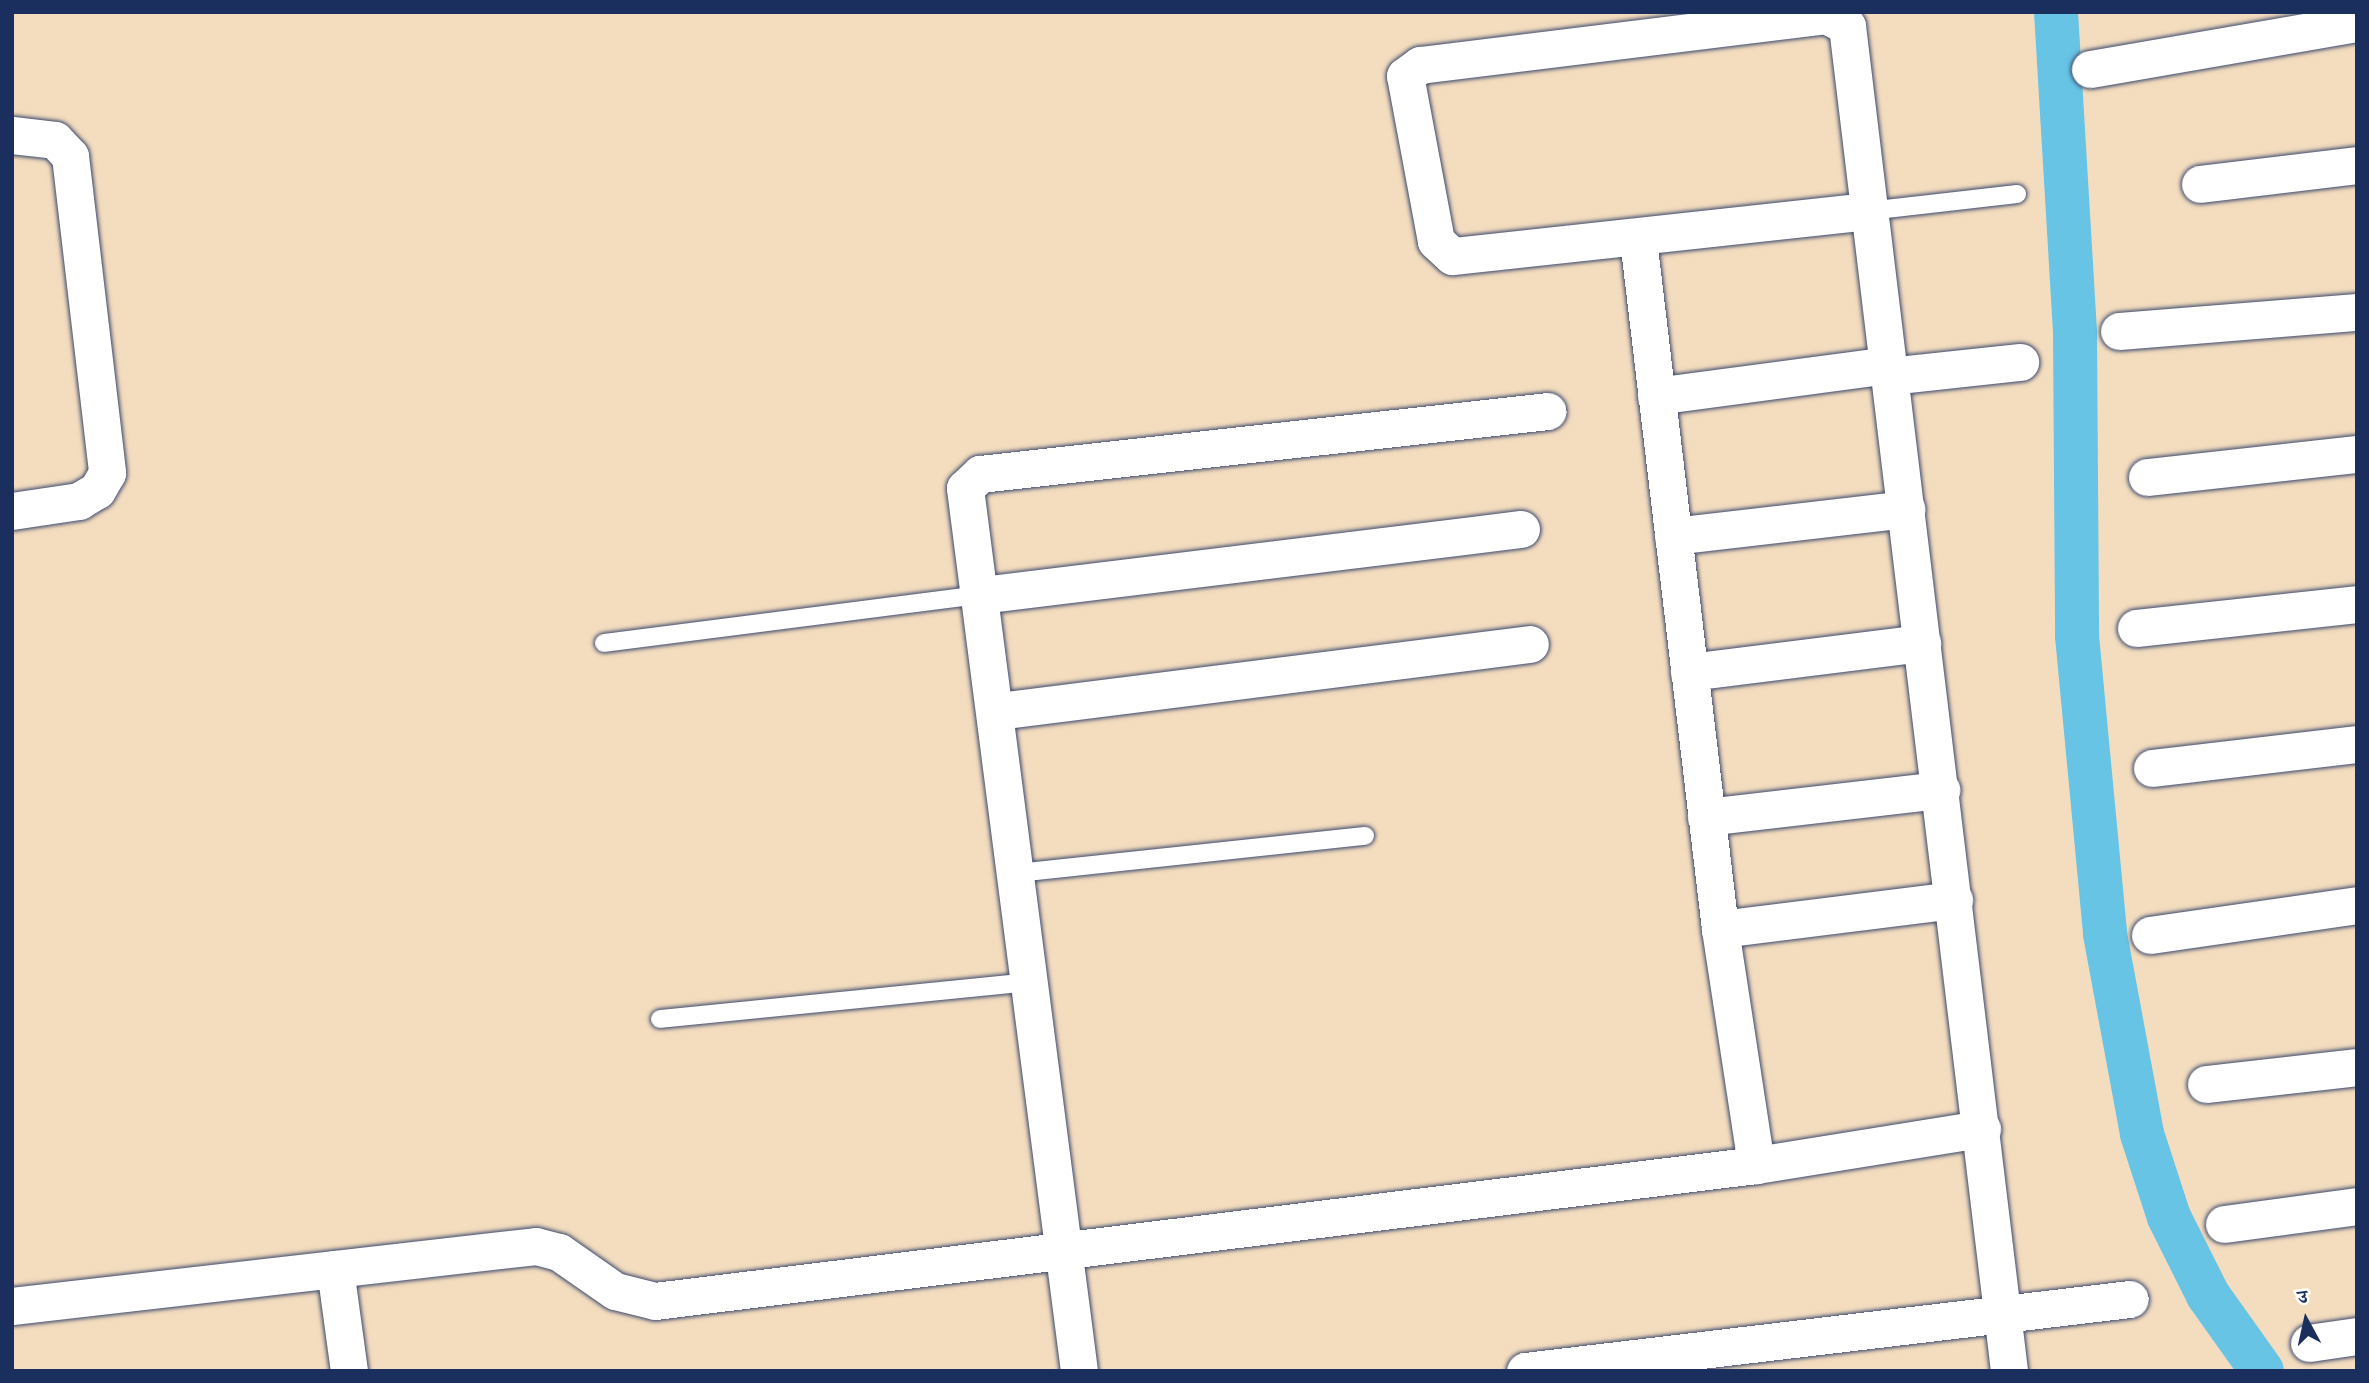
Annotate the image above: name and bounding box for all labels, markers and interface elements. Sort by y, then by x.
north arrow [2271,1285,2341,1355]
text: उ [2297,1289,2309,1309]

